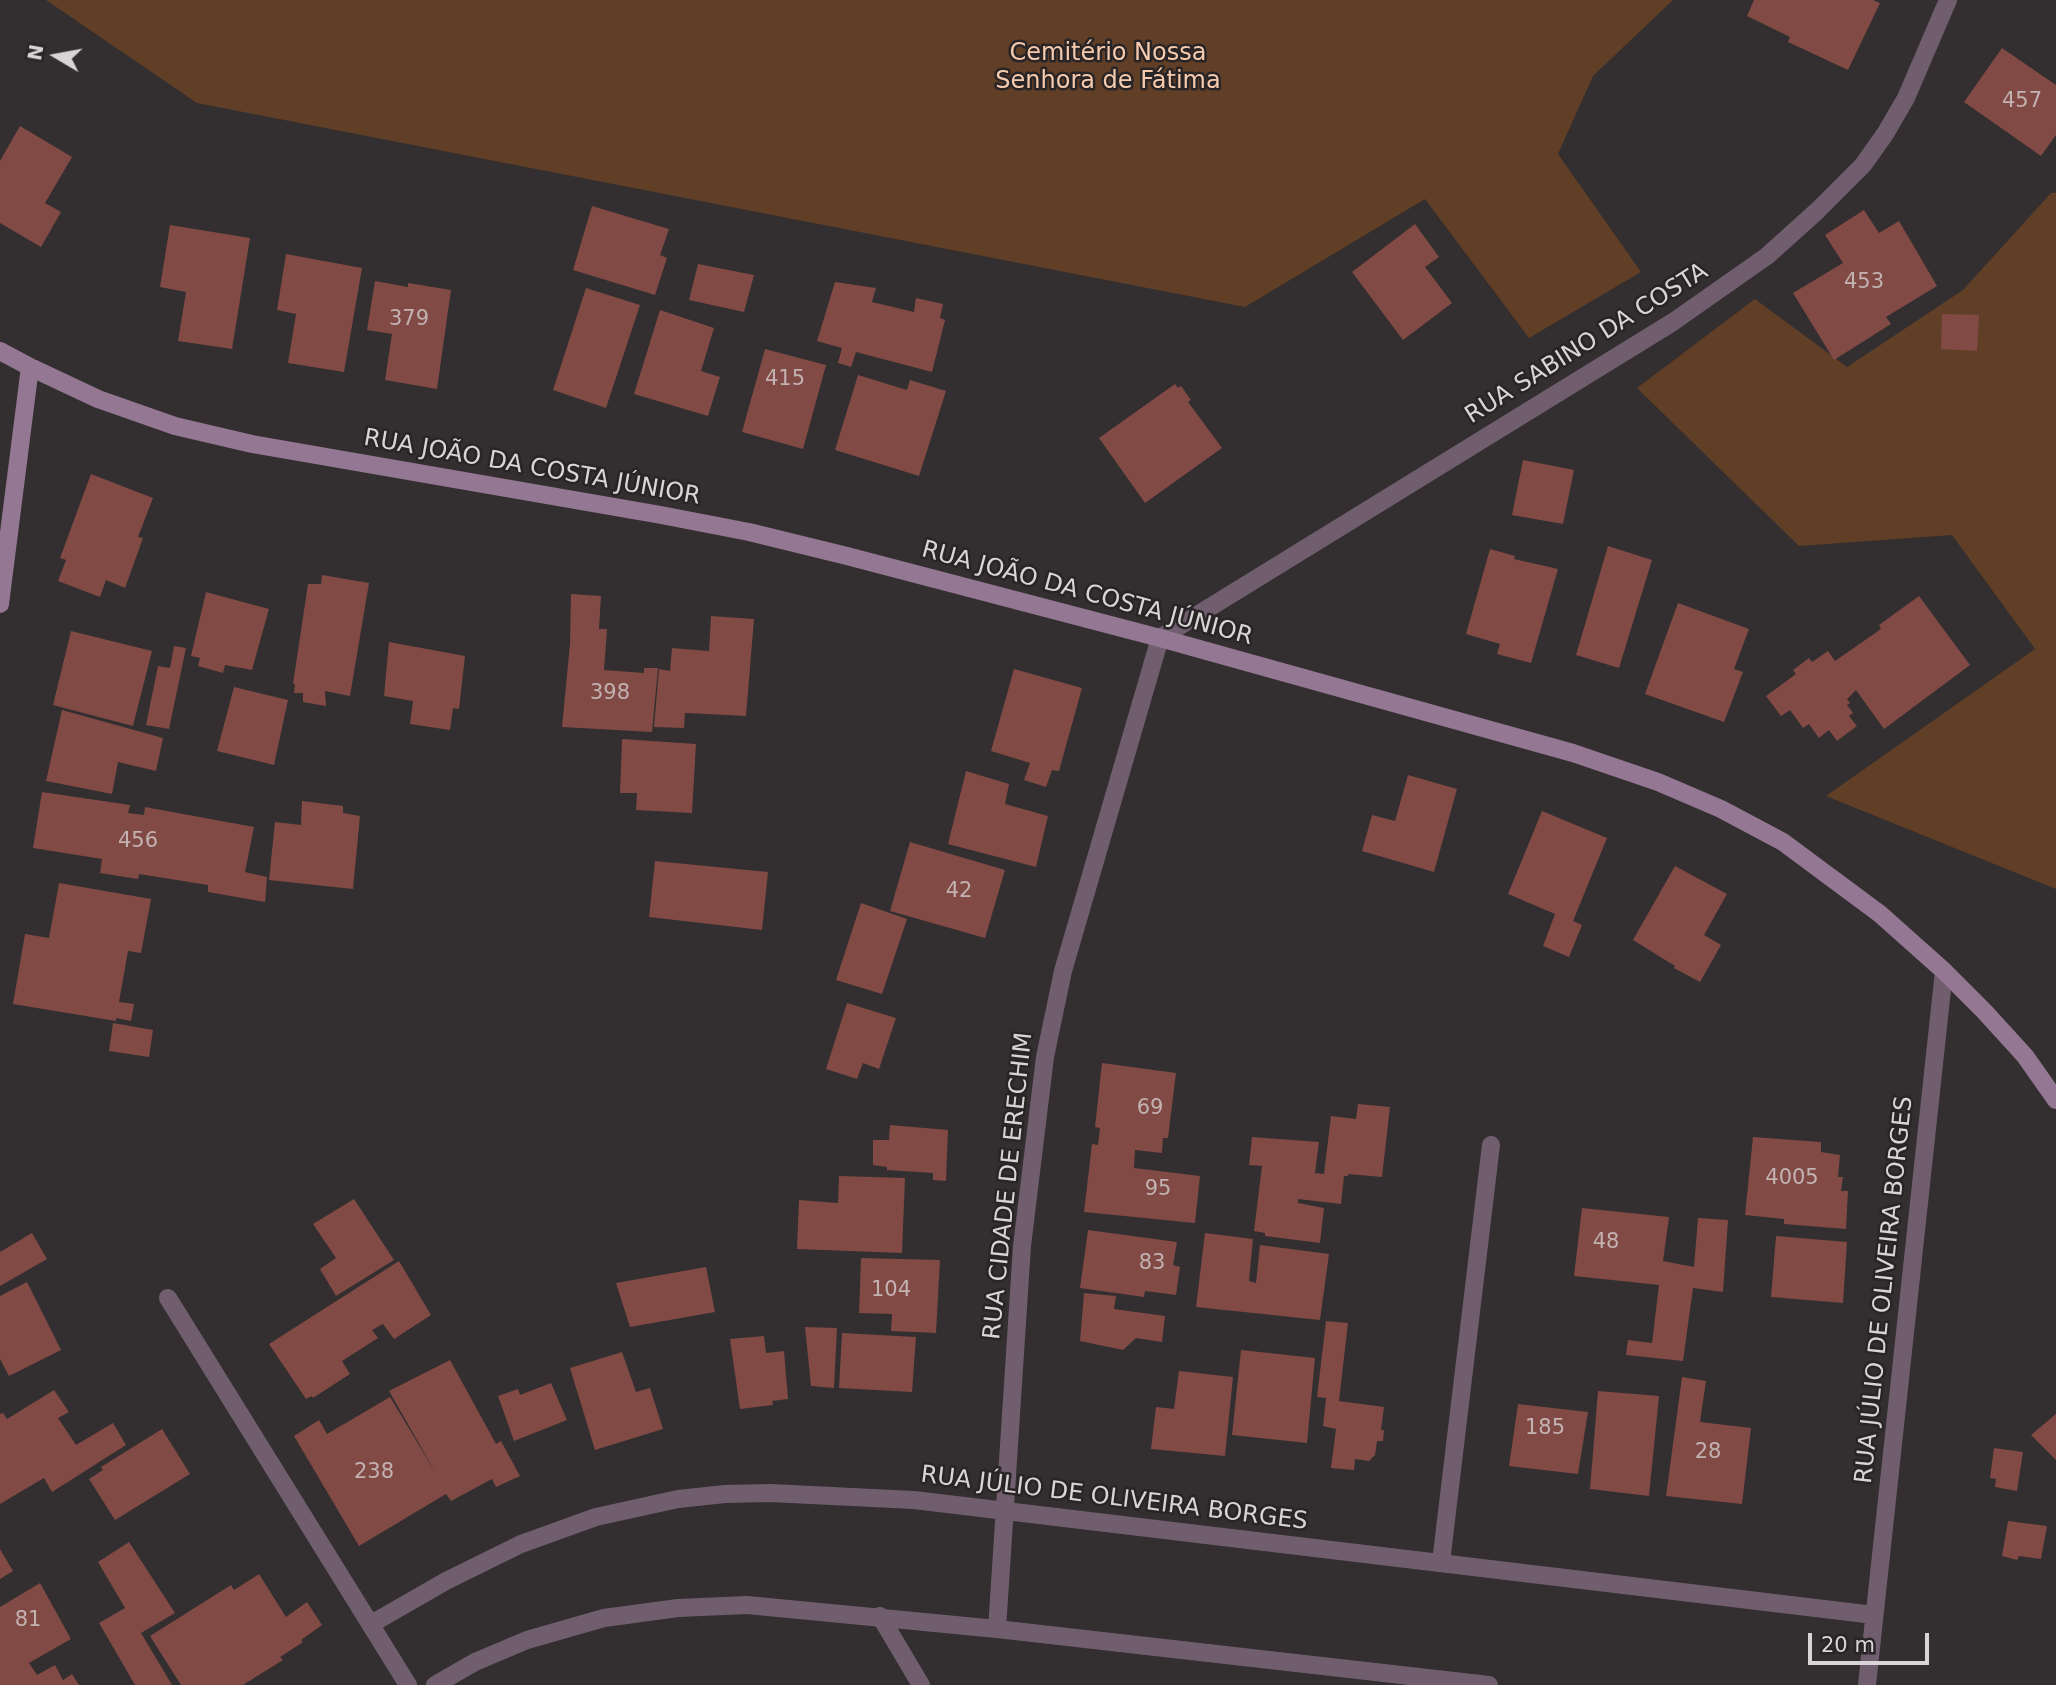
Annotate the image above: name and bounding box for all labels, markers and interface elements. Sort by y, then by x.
north arrow [21,21,91,91]
park label: Cemitério Nossa Senhora de Fátima [995,40,1221,96]
text: N [23,43,48,62]
house number: 457 [2002,89,2042,115]
street label: RUA SABINO DA COSTA [1460,257,1714,431]
house number: 453 [1844,270,1884,296]
house number: 379 [389,307,429,333]
house number: 415 [765,367,805,393]
street label: RUA JOÃO DA COSTA JÚNIOR [361,424,703,512]
street label: RUA JOÃO DA COSTA JÚNIOR [918,536,1256,652]
house number: 398 [590,681,630,707]
house number: 456 [118,829,158,855]
house number: 42 [946,879,972,905]
street label: RUA CIDADE DE ERECHIM [979,1031,1039,1341]
street label: RUA JÚLIO DE OLIVEIRA BORGES [1850,1095,1920,1485]
house number: 69 [1137,1096,1163,1122]
house number: 4005 [1765,1166,1819,1192]
house number: 95 [1145,1177,1171,1203]
house number: 48 [1593,1230,1619,1256]
house number: 83 [1139,1251,1165,1277]
house number: 104 [871,1278,911,1304]
house number: 185 [1525,1416,1565,1442]
house number: 28 [1695,1440,1721,1466]
house number: 238 [354,1460,394,1486]
street label: RUA JÚLIO DE OLIVEIRA BORGES [919,1461,1309,1537]
house number: 81 [15,1608,41,1634]
scale bar [1811,1618,1932,1662]
text: 20 m [1821,1633,1875,1657]

